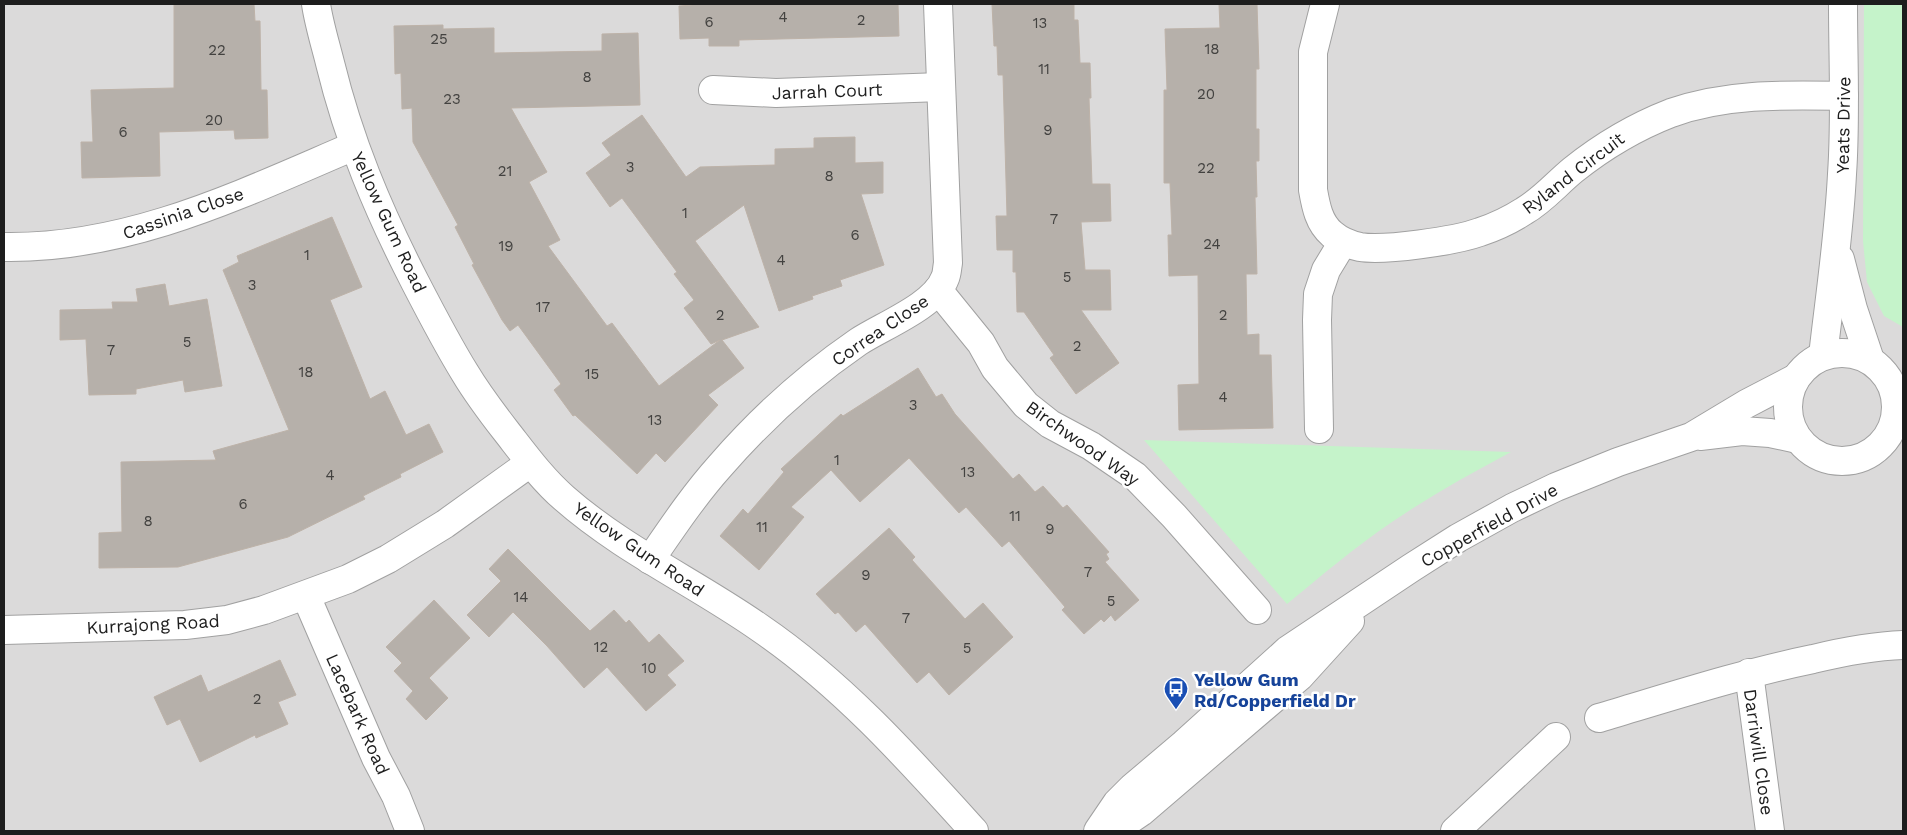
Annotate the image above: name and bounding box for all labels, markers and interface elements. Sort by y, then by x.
house number: 4 [778,8,788,26]
house number: 2 [857,11,865,29]
house number: 6 [704,13,714,31]
house number: 13 [1033,14,1047,32]
house number: 25 [430,30,448,48]
house number: 18 [1204,40,1220,58]
house number: 22 [208,41,226,59]
house number: 11 [1038,60,1050,78]
house number: 8 [582,68,592,86]
street label: Yeats Drive [1832,76,1854,174]
street label: Jarrah Court [771,79,883,103]
house number: 20 [1197,85,1215,103]
house number: 23 [443,90,461,108]
house number: 20 [205,111,223,129]
house number: 9 [1043,121,1053,139]
house number: 6 [118,123,128,141]
street label: Ryland Circuit [1518,127,1629,218]
street label: Yellow Gum Road [347,148,431,296]
house number: 3 [626,158,634,176]
house number: 22 [1197,159,1215,177]
house number: 21 [498,162,512,180]
house number: 8 [824,167,834,185]
street label: Cassinia Close [120,182,246,244]
house number: 1 [682,204,688,222]
house number: 7 [1050,210,1058,228]
house number: 6 [850,226,860,244]
house number: 24 [1203,235,1221,253]
house number: 19 [498,237,514,255]
house number: 1 [304,246,310,264]
house number: 4 [776,251,786,269]
house number: 5 [1063,268,1071,286]
house number: 3 [248,276,256,294]
street label: Correa Close [828,290,932,370]
house number: 17 [536,298,550,316]
house number: 2 [716,306,724,324]
house number: 2 [1219,306,1227,324]
house number: 5 [183,333,191,351]
house number: 2 [1073,337,1081,355]
house number: 7 [107,341,115,359]
house number: 18 [298,363,314,381]
house number: 15 [585,365,599,383]
house number: 4 [1218,388,1228,406]
house number: 3 [909,396,917,414]
street label: Birchwood Way [1022,396,1144,490]
house number: 13 [648,411,662,429]
house number: 1 [834,451,840,469]
house number: 13 [961,463,975,481]
house number: 4 [325,466,335,484]
street label: Copperfield Drive [1417,479,1561,571]
house number: 6 [238,495,248,513]
street label: Yellow Gum Road [570,497,708,601]
house number: 11 [1009,507,1021,525]
house number: 8 [143,512,153,530]
house number: 11 [756,518,768,536]
house number: 9 [1045,520,1055,538]
house number: 7 [1084,563,1092,581]
house number: 9 [861,566,871,584]
house number: 14 [513,588,529,606]
house number: 5 [1107,592,1115,610]
house number: 7 [902,609,910,627]
street label: Kurrajong Road [86,610,220,638]
house number: 12 [594,638,608,656]
house number: 5 [963,639,971,657]
street label: Lacebark Road [322,650,394,778]
house number: 10 [641,659,657,677]
place label: Yellow Gum Rd/Copperfield Dr [1194,669,1356,711]
bus stop icon: Yellow Gum Rd/Copperfield Dr [1163,676,1189,710]
street label: Darriwill Close [1740,687,1778,817]
house number: 2 [253,690,261,708]

